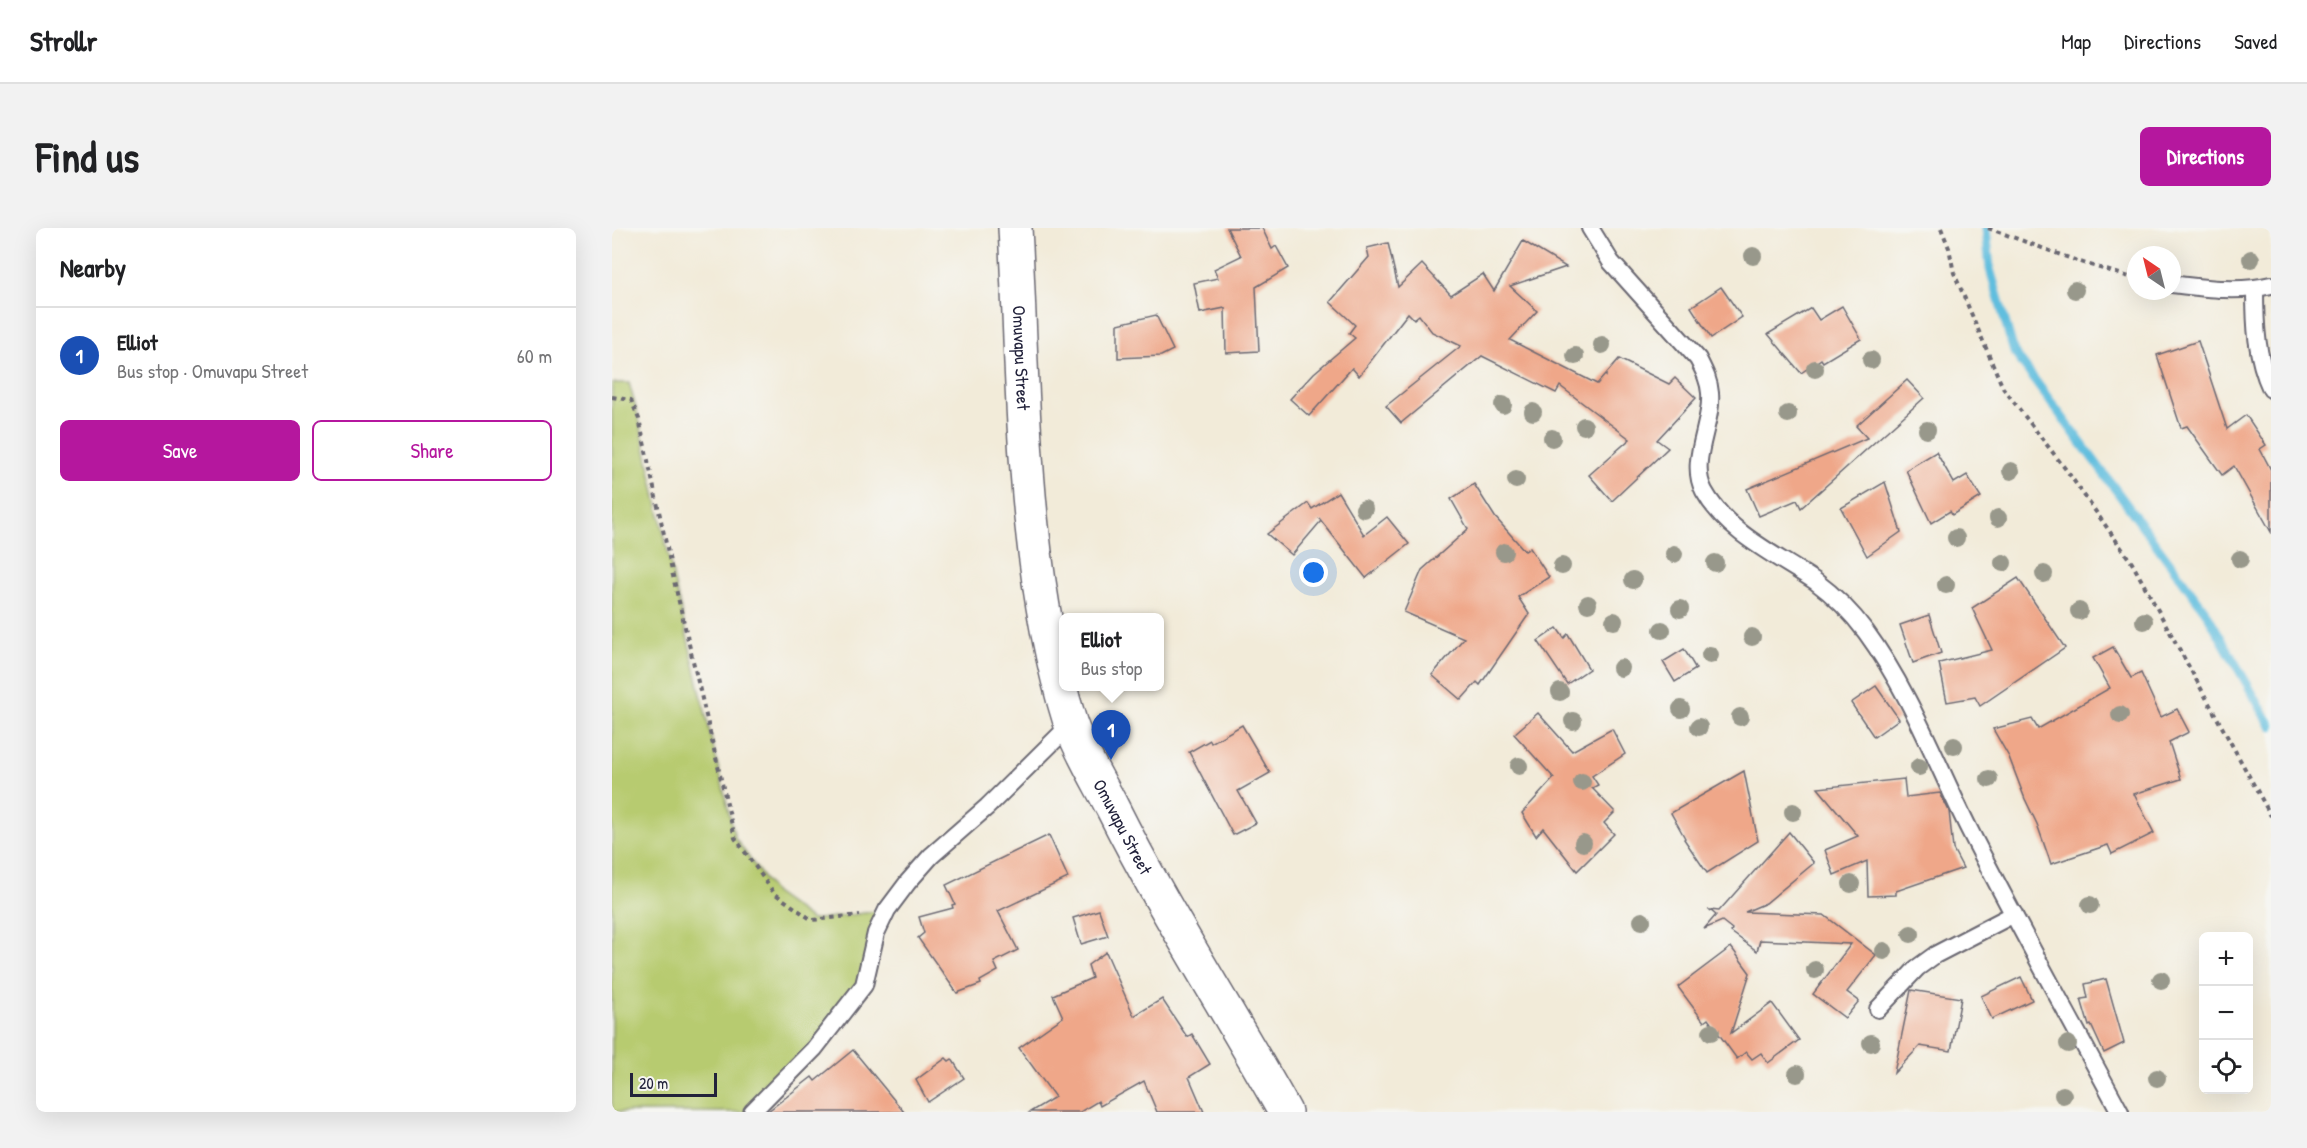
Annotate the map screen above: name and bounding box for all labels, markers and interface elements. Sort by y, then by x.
text: Strollr [30,22,97,60]
text: Map [2061,27,2091,56]
text: Directions [2124,27,2201,56]
text: Saved [2234,27,2277,56]
button: Directions [2140,127,2271,186]
text: Find us [36,128,139,185]
north arrow [2127,246,2181,300]
text: Nearby [60,250,126,285]
street label: Omuvapu Street [1007,305,1036,412]
text: Elliot [117,327,158,357]
text: 1 [76,342,83,369]
text: 60 m [517,342,552,369]
text: Bus stop · Omuvapu Street [117,357,308,384]
button: Save [60,420,300,481]
button: Share [312,420,552,481]
your location [1299,558,1328,587]
popup [1059,613,1164,691]
text: Elliot [1081,624,1121,654]
text: Bus stop [1081,654,1142,681]
pin: 1 [1092,710,1130,760]
street label: Omuvapu Street [1087,775,1159,880]
map controls [2199,932,2253,1094]
button: + [2199,932,2253,986]
button: − [2199,986,2253,1040]
button: locate [2199,1040,2253,1094]
scale bar [630,1070,717,1098]
text: 20 m [639,1072,668,1094]

